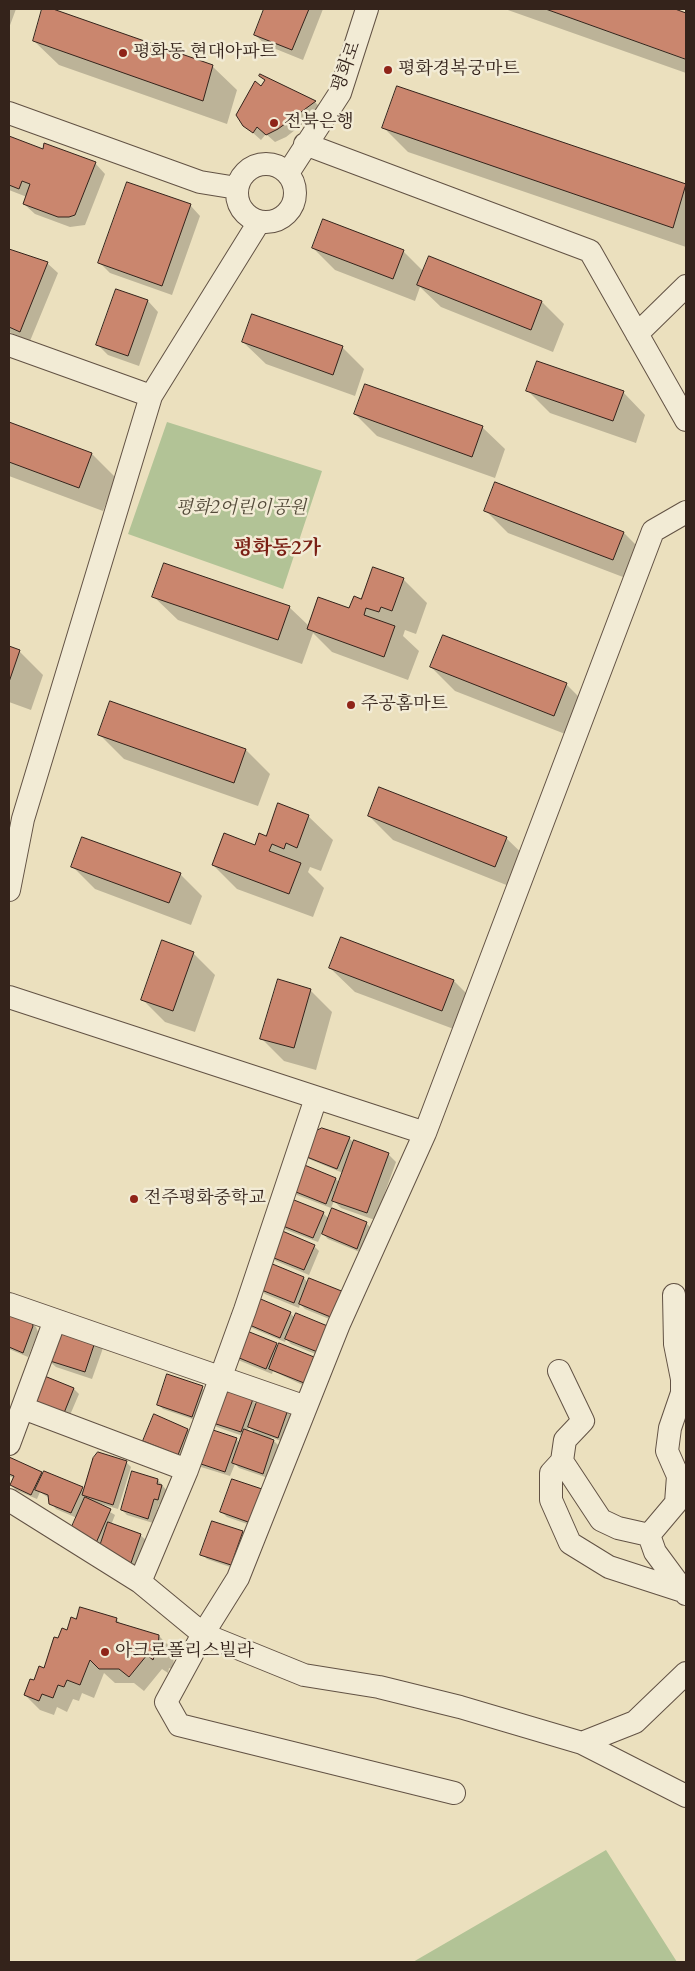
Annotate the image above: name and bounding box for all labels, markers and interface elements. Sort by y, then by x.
street label: 평화로 [328,39,366,95]
place label: 평화동 현대아파트 [133,42,277,64]
marker: 평화동 현대아파트 [117,47,129,59]
place label: 평화경복궁마트 [398,59,520,81]
marker: 평화경복궁마트 [382,64,394,76]
place label: 전북은행 [284,112,354,134]
marker: 전북은행 [268,117,280,129]
park label: 평화2어린이공원 [176,498,306,520]
district label: 평화동2가 [233,537,321,561]
place label: 주공홈마트 [361,694,448,716]
marker: 주공홈마트 [345,699,357,711]
place label: 전주평화중학교 [144,1188,266,1210]
marker: 전주평화중학교 [128,1193,140,1205]
place label: 아크로폴리스빌라 [115,1641,254,1663]
marker: 아크로폴리스빌라 [99,1646,111,1658]

